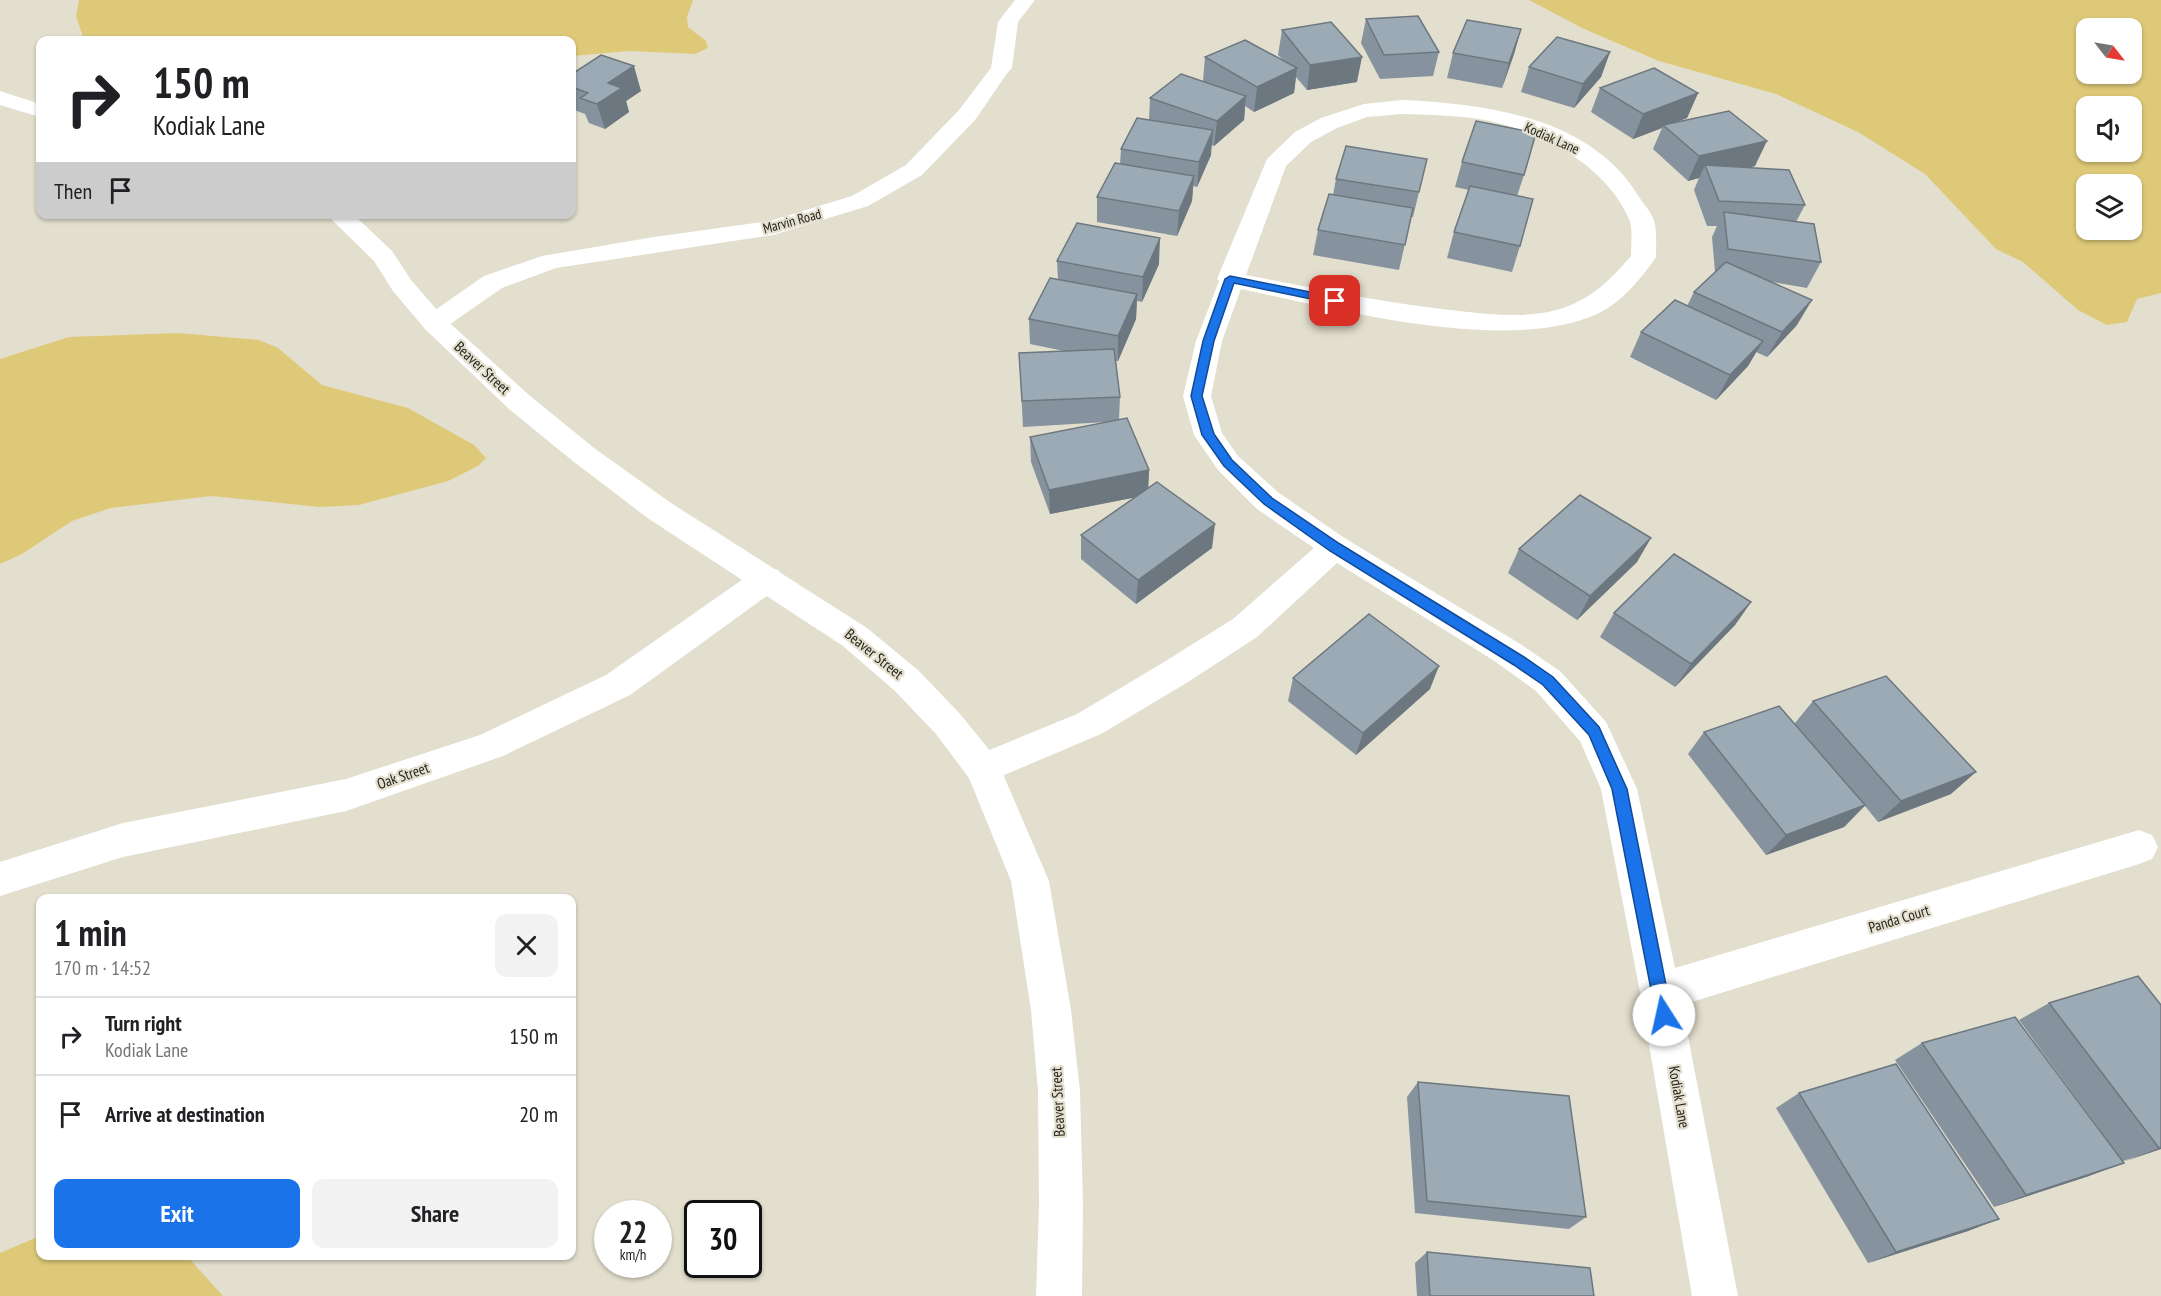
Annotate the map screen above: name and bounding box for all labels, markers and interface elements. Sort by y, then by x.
north arrow [2076,18,2142,84]
map controls [2076,18,2142,240]
text: 150 m [153,55,250,110]
icon: right [54,60,132,138]
button: sound [2076,96,2142,162]
text: Kodiak Lane [153,108,265,142]
street label: Kodiak Lane [1522,118,1582,158]
icon: arrive [104,174,137,207]
button: layers [2076,174,2142,240]
text: Then [54,177,92,205]
street label: Marvin Road [761,205,823,237]
pin [1309,275,1360,326]
icon: arrive [1318,284,1351,317]
street label: Beaver Street [450,337,514,398]
street label: Beaver Street [841,624,907,683]
street label: Oak Street [374,758,431,793]
street label: Panda Court [1866,900,1932,937]
text: 1 min [54,909,127,956]
button: close [495,914,558,977]
text: 170 m · 14:52 [54,955,151,981]
position arrow [1632,983,1696,1047]
text: Turn right [105,1009,182,1037]
icon: right [54,1020,87,1053]
text: 150 m [509,1022,558,1050]
text: Kodiak Lane [105,1037,188,1063]
street label: Kodiak Lane [1665,1064,1694,1129]
street label: Beaver Street [1046,1067,1069,1137]
icon: arrive [54,1098,87,1131]
text: Arrive at destination [105,1100,265,1128]
text: 20 m [519,1100,558,1128]
button: Exit [54,1179,300,1248]
button: Share [312,1179,558,1248]
speed limit sign: 30 [684,1200,762,1278]
text: 22 [619,1212,647,1251]
text: km/h [620,1245,646,1264]

